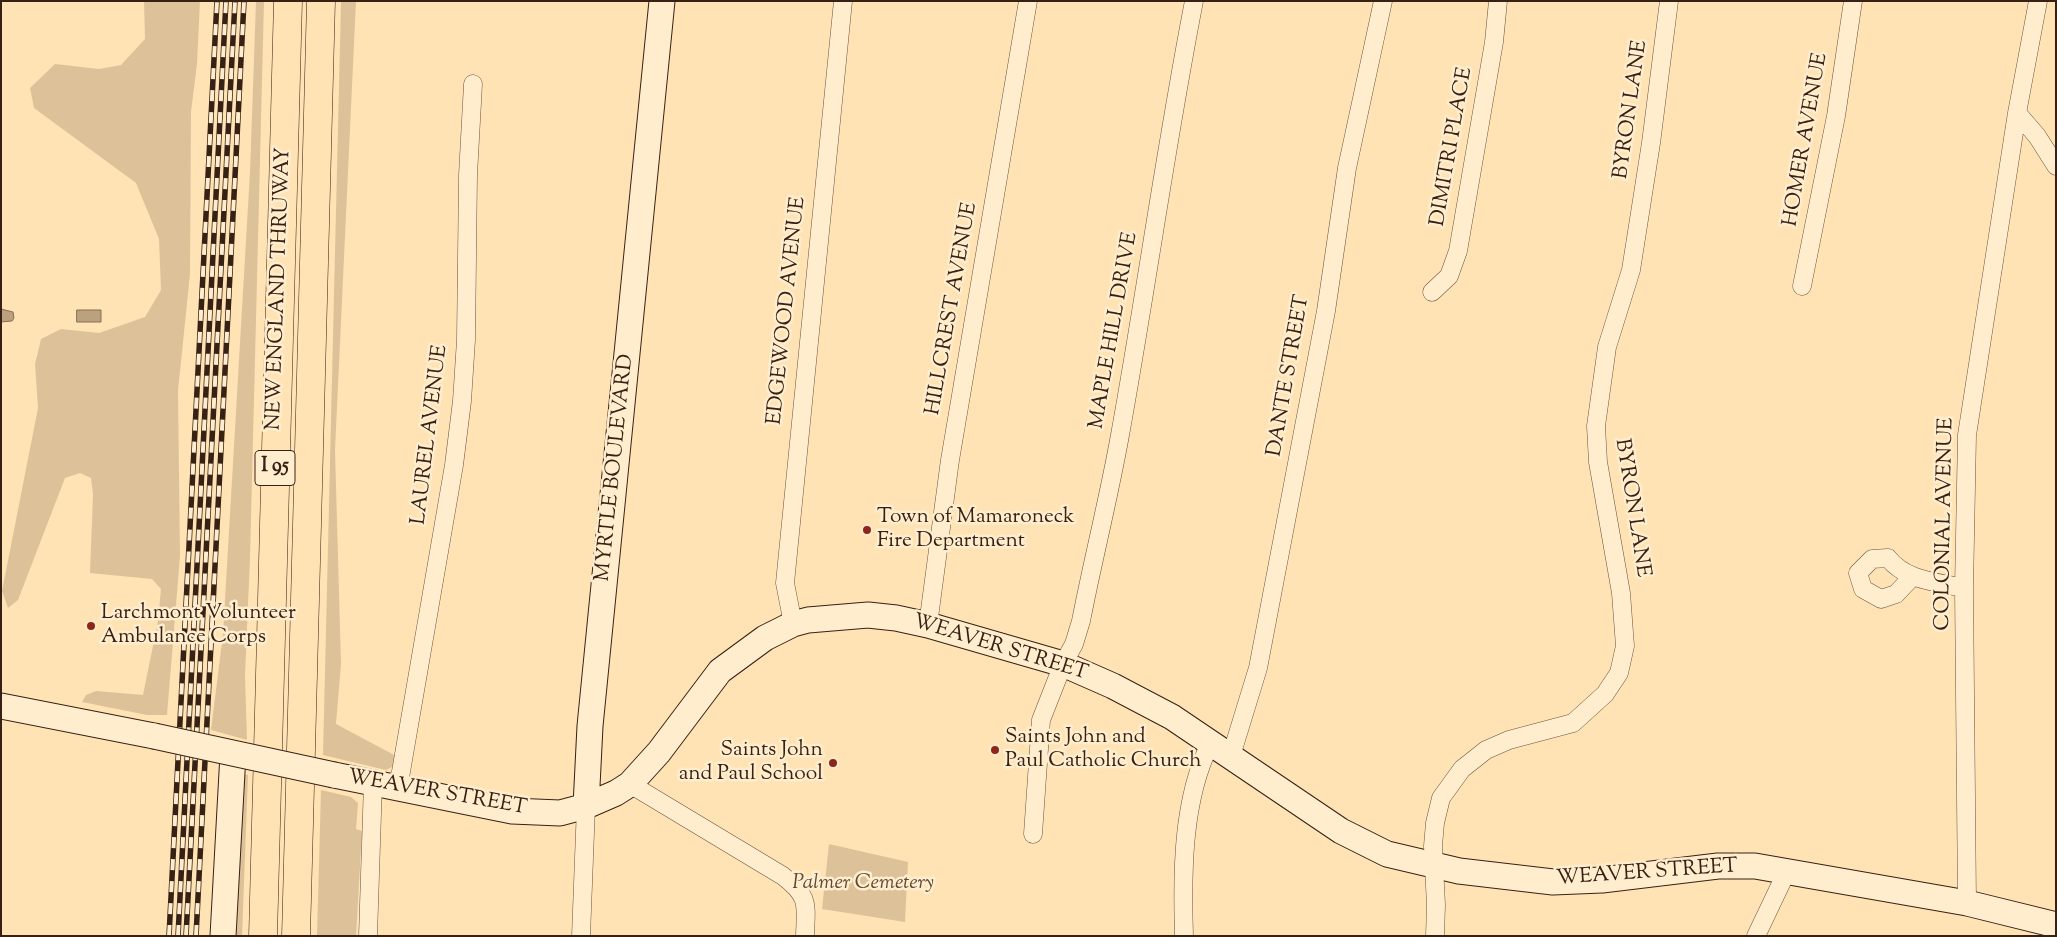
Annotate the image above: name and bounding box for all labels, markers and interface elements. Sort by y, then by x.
street label: BYRON LANE [1610,39,1654,181]
street label: HOMER AVENUE [1779,51,1835,229]
street label: DIMITRI PLACE [1427,66,1479,228]
street label: NEW ENGLAND THRUWAY [262,147,298,431]
street label: EDGEWOOD AVENUE [763,196,813,426]
street label: HILLCREST AVENUE [922,201,984,417]
street label: MAPLE HILL DRIVE [1085,231,1145,431]
street label: DANTE STREET [1263,293,1317,459]
street label: LAUREL AVENUE [407,344,455,526]
street label: MYRTLE BOULEVARD [592,353,640,583]
street label: COLONIAL AVENUE [1932,417,1960,631]
street label: BYRON LANE [1608,437,1654,579]
road number: I 95 [255,450,295,486]
place label: Town of Mamaroneck Fire Department [877,505,1075,555]
marker: Town of Mamaroneck Fire Department [861,524,873,536]
place label: Larchmont Volunteer Ambulance Corps [101,601,296,651]
street label: WEAVER STREET [909,610,1091,688]
marker: Larchmont Volunteer Ambulance Corps [85,620,97,632]
place label: Saints John and Paul Catholic Church [1005,725,1202,775]
place label: Saints John and Paul School [679,738,823,788]
marker: Saints John and Paul Catholic Church [989,744,1001,756]
marker: Saints John and Paul School [827,757,839,769]
street label: WEAVER STREET [345,766,529,822]
street label: WEAVER STREET [1555,855,1739,893]
park label: Palmer Cemetery [792,871,934,897]

